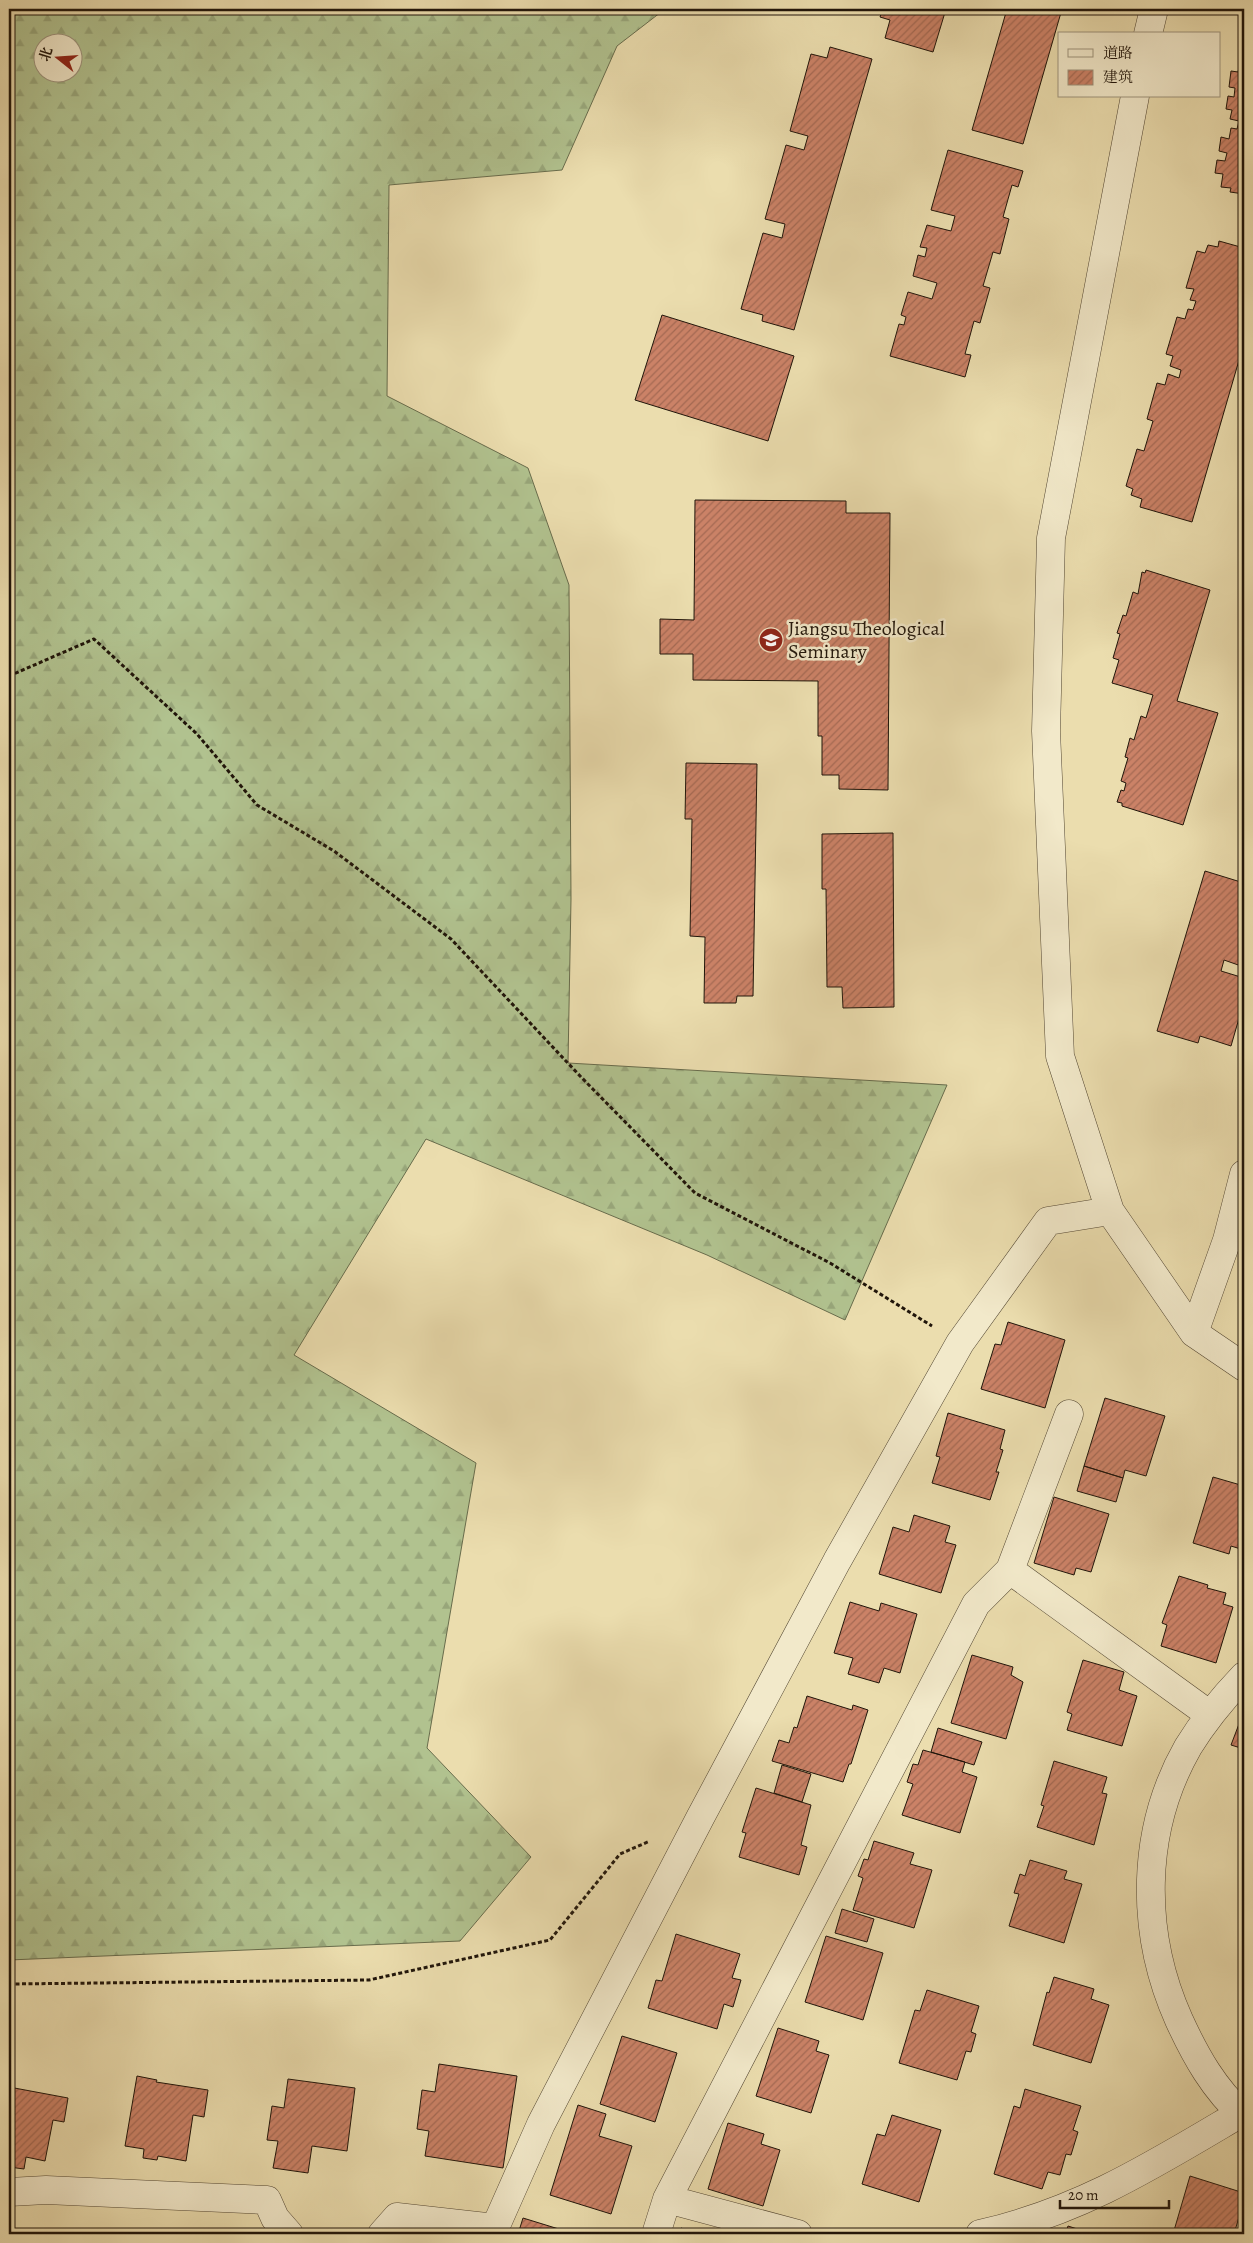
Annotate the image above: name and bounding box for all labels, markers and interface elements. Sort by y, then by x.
north arrow [32,32,82,82]
legend [1058,32,1220,98]
text: 道路 [1103,43,1133,63]
text: 北 [35,45,57,64]
text: 建筑 [1103,67,1133,87]
place label: Jiangsu Theological Seminary [788,615,945,665]
school or university icon: Jiangsu Theological Seminary [758,627,784,653]
scale bar [1060,2178,1169,2210]
text: 20 m [1068,2185,1099,2205]

